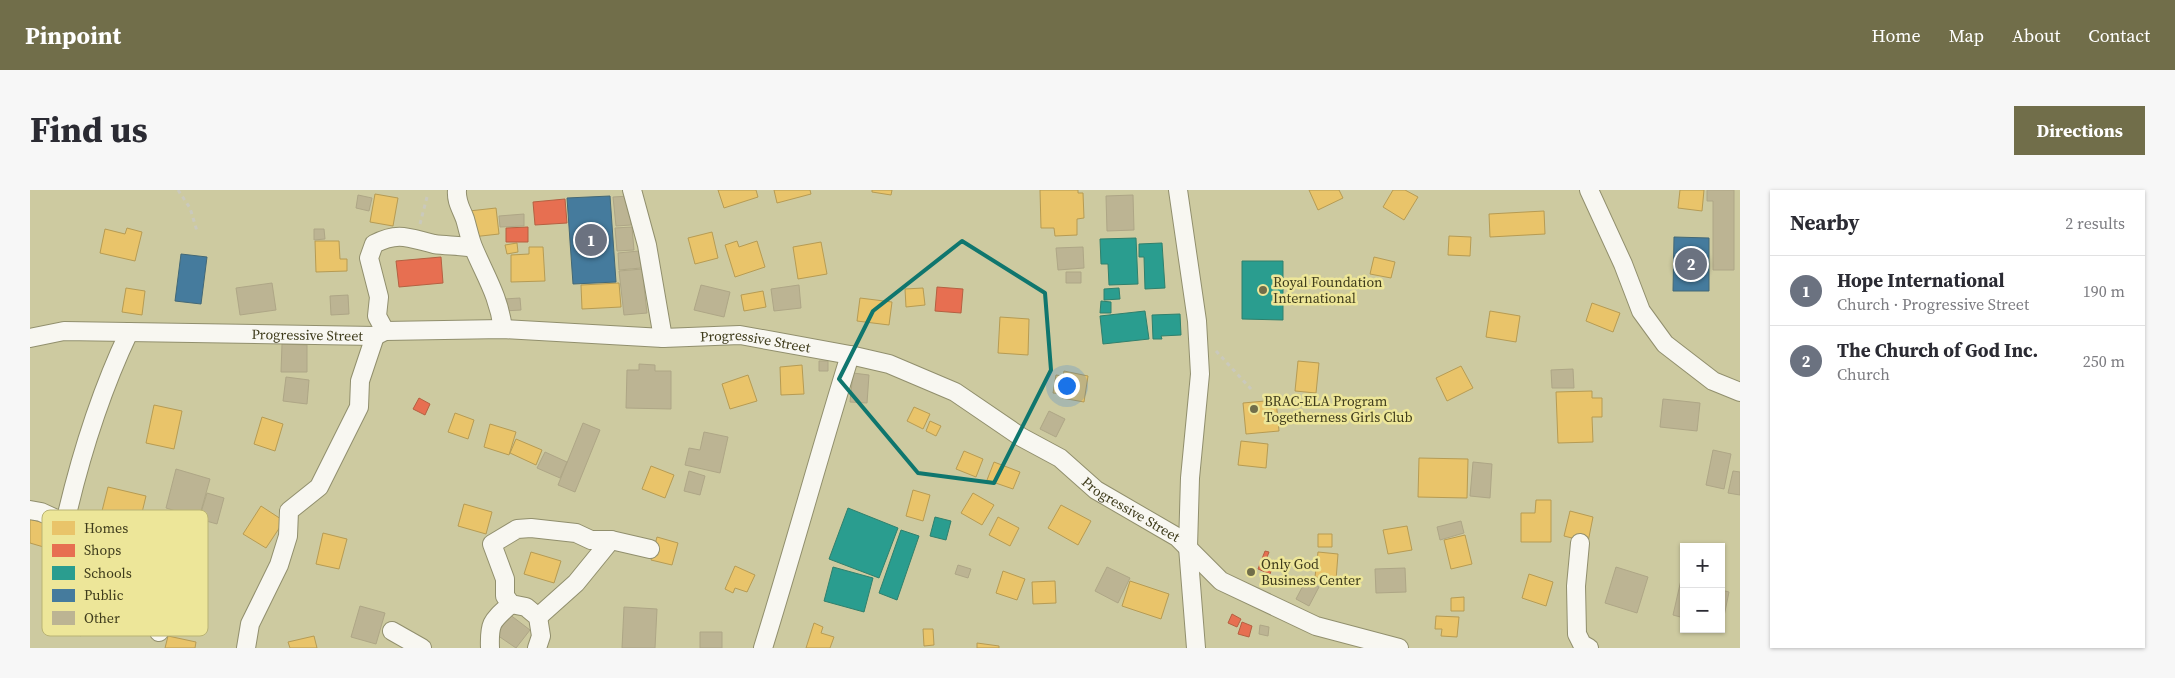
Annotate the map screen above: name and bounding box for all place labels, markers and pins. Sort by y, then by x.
pin: 1 [575,221,607,259]
pin: 2 [1675,245,1707,283]
place label: Royal Foundation International [1273,272,1383,308]
marker: Royal Foundation International [1257,284,1269,296]
place label: BRAC-ELA Program Togetherness Girls Club [1264,391,1413,427]
marker: BRAC-ELA Program Togetherness Girls Club [1248,403,1260,415]
place label: Only God Business Center [1261,554,1361,590]
marker: Only God Business Center [1245,566,1257,578]

